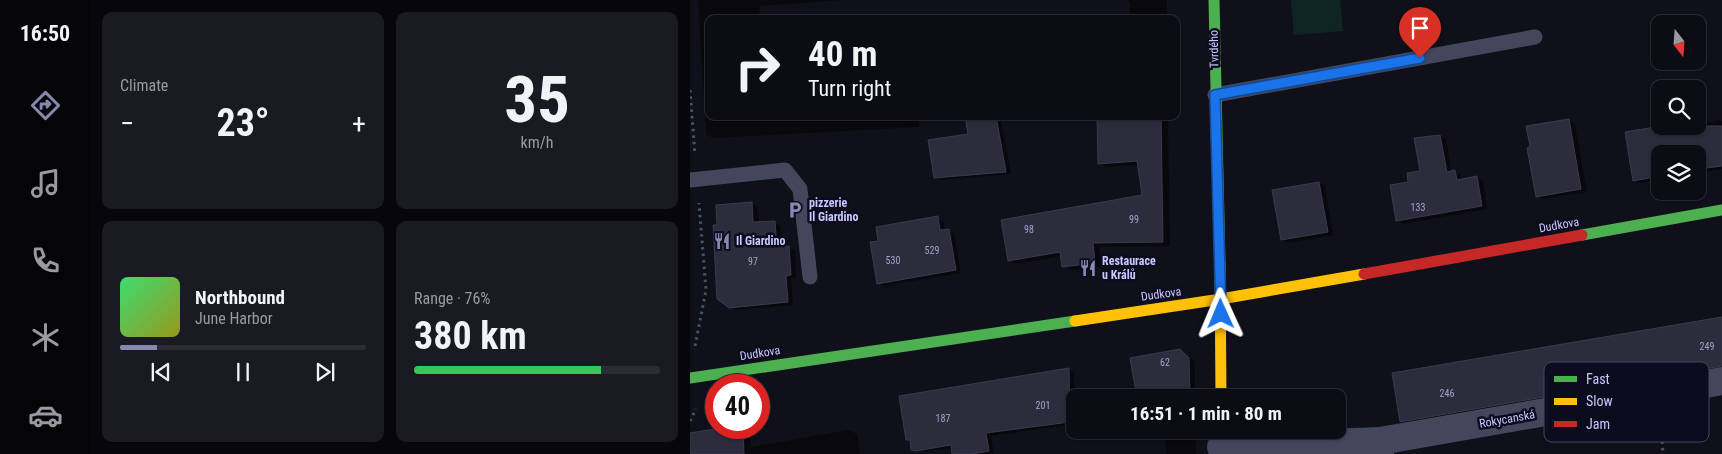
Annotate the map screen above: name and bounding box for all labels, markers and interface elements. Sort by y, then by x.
pin [1399,7,1441,58]
icon: arrive [1406,14,1434,42]
north arrow [1651,15,1706,70]
map controls [1651,15,1706,200]
text: 16:50 [20,21,70,46]
street label: Tvrdého [1207,30,1221,68]
text: 40 m [808,34,877,75]
icon: right [725,35,790,100]
text: 35 [504,62,570,138]
text: Climate [120,76,168,95]
text: Turn right [808,76,891,101]
button: search [1651,80,1706,135]
icon: directions [28,88,63,123]
text: 23° [216,101,270,145]
text: − [120,107,134,140]
text: + [352,107,366,140]
text: km/h [521,133,553,152]
button: layers [1651,145,1706,200]
icon: music [28,166,63,201]
place label: pizzerie Il Giardino [809,196,858,224]
parking icon: pizzerie Il Giardino [785,200,805,220]
house number: 133 [1411,202,1425,213]
house number: 99 [1129,214,1139,225]
street label: Dudkova [1538,215,1581,235]
house number: 98 [1024,224,1034,235]
restaurant icon: Il Giardino [712,231,732,251]
place label: Il Giardino [736,234,785,248]
icon: phone [28,243,63,278]
house number: 529 [925,245,939,256]
place label: Restaurace u Králů [1102,254,1156,282]
house number: 530 [886,255,900,266]
house number: 97 [748,256,758,267]
restaurant icon: Restaurace u Králů [1078,258,1098,278]
street label: Dudkova [1140,284,1182,304]
text: Northbound [195,286,285,309]
position arrow [1194,287,1246,339]
text: Range · 76% [414,289,490,308]
text: June Harbor [195,309,273,328]
text: 380 km [414,314,527,358]
icon: climate [28,320,63,355]
house number: 249 [1700,341,1714,352]
street label: Dudkova [739,343,781,363]
house number: 62 [1160,357,1170,368]
icon: previous [147,358,175,386]
icon: pause [229,358,257,386]
icon: next [311,358,339,386]
legend [1544,362,1709,442]
text: Fast [1586,371,1610,387]
speed limit sign: 40 [705,374,770,439]
house number: 246 [1440,388,1454,399]
text: Slow [1586,393,1613,409]
icon: car [28,398,63,433]
house number: 201 [1036,400,1050,411]
text: 16:51 · 1 min · 80 m [1130,402,1282,425]
street label: Rokycanská [1478,407,1536,431]
house number: 187 [936,413,950,424]
text: Jam [1586,416,1610,432]

